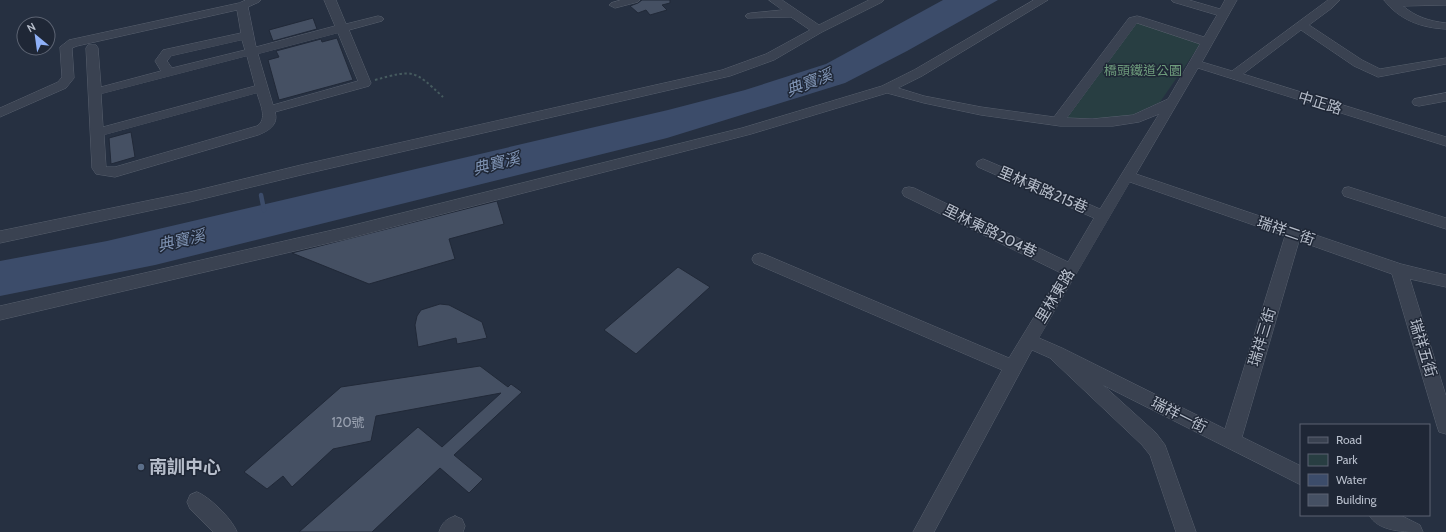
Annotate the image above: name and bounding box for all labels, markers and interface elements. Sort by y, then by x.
north arrow [16,16,56,56]
text: N [24,19,38,35]
park label: 橋頭鐵道公園 [1104,62,1182,78]
water label: 典寶溪 [783,64,837,100]
street label: 中正路 [1296,88,1344,118]
water label: 典寶溪 [471,148,524,179]
street label: 里林東路215巷 [995,163,1091,217]
street label: 里林東路204巷 [940,201,1040,261]
street label: 瑞祥二街 [1255,213,1317,249]
water label: 典寶溪 [156,225,209,255]
street label: 里林東路 [1032,266,1078,326]
street label: 瑞祥三街 [1245,306,1279,368]
street label: 瑞祥五街 [1406,317,1440,379]
street label: 瑞祥一街 [1148,393,1210,437]
house number: 120號 [331,414,365,430]
legend [1300,424,1430,516]
text: Road [1336,432,1362,447]
text: Park [1336,452,1358,467]
place label: 南訓中心 [149,456,221,478]
marker: 南訓中心 [136,462,146,472]
text: Water [1336,472,1367,487]
text: Building [1336,492,1378,507]

